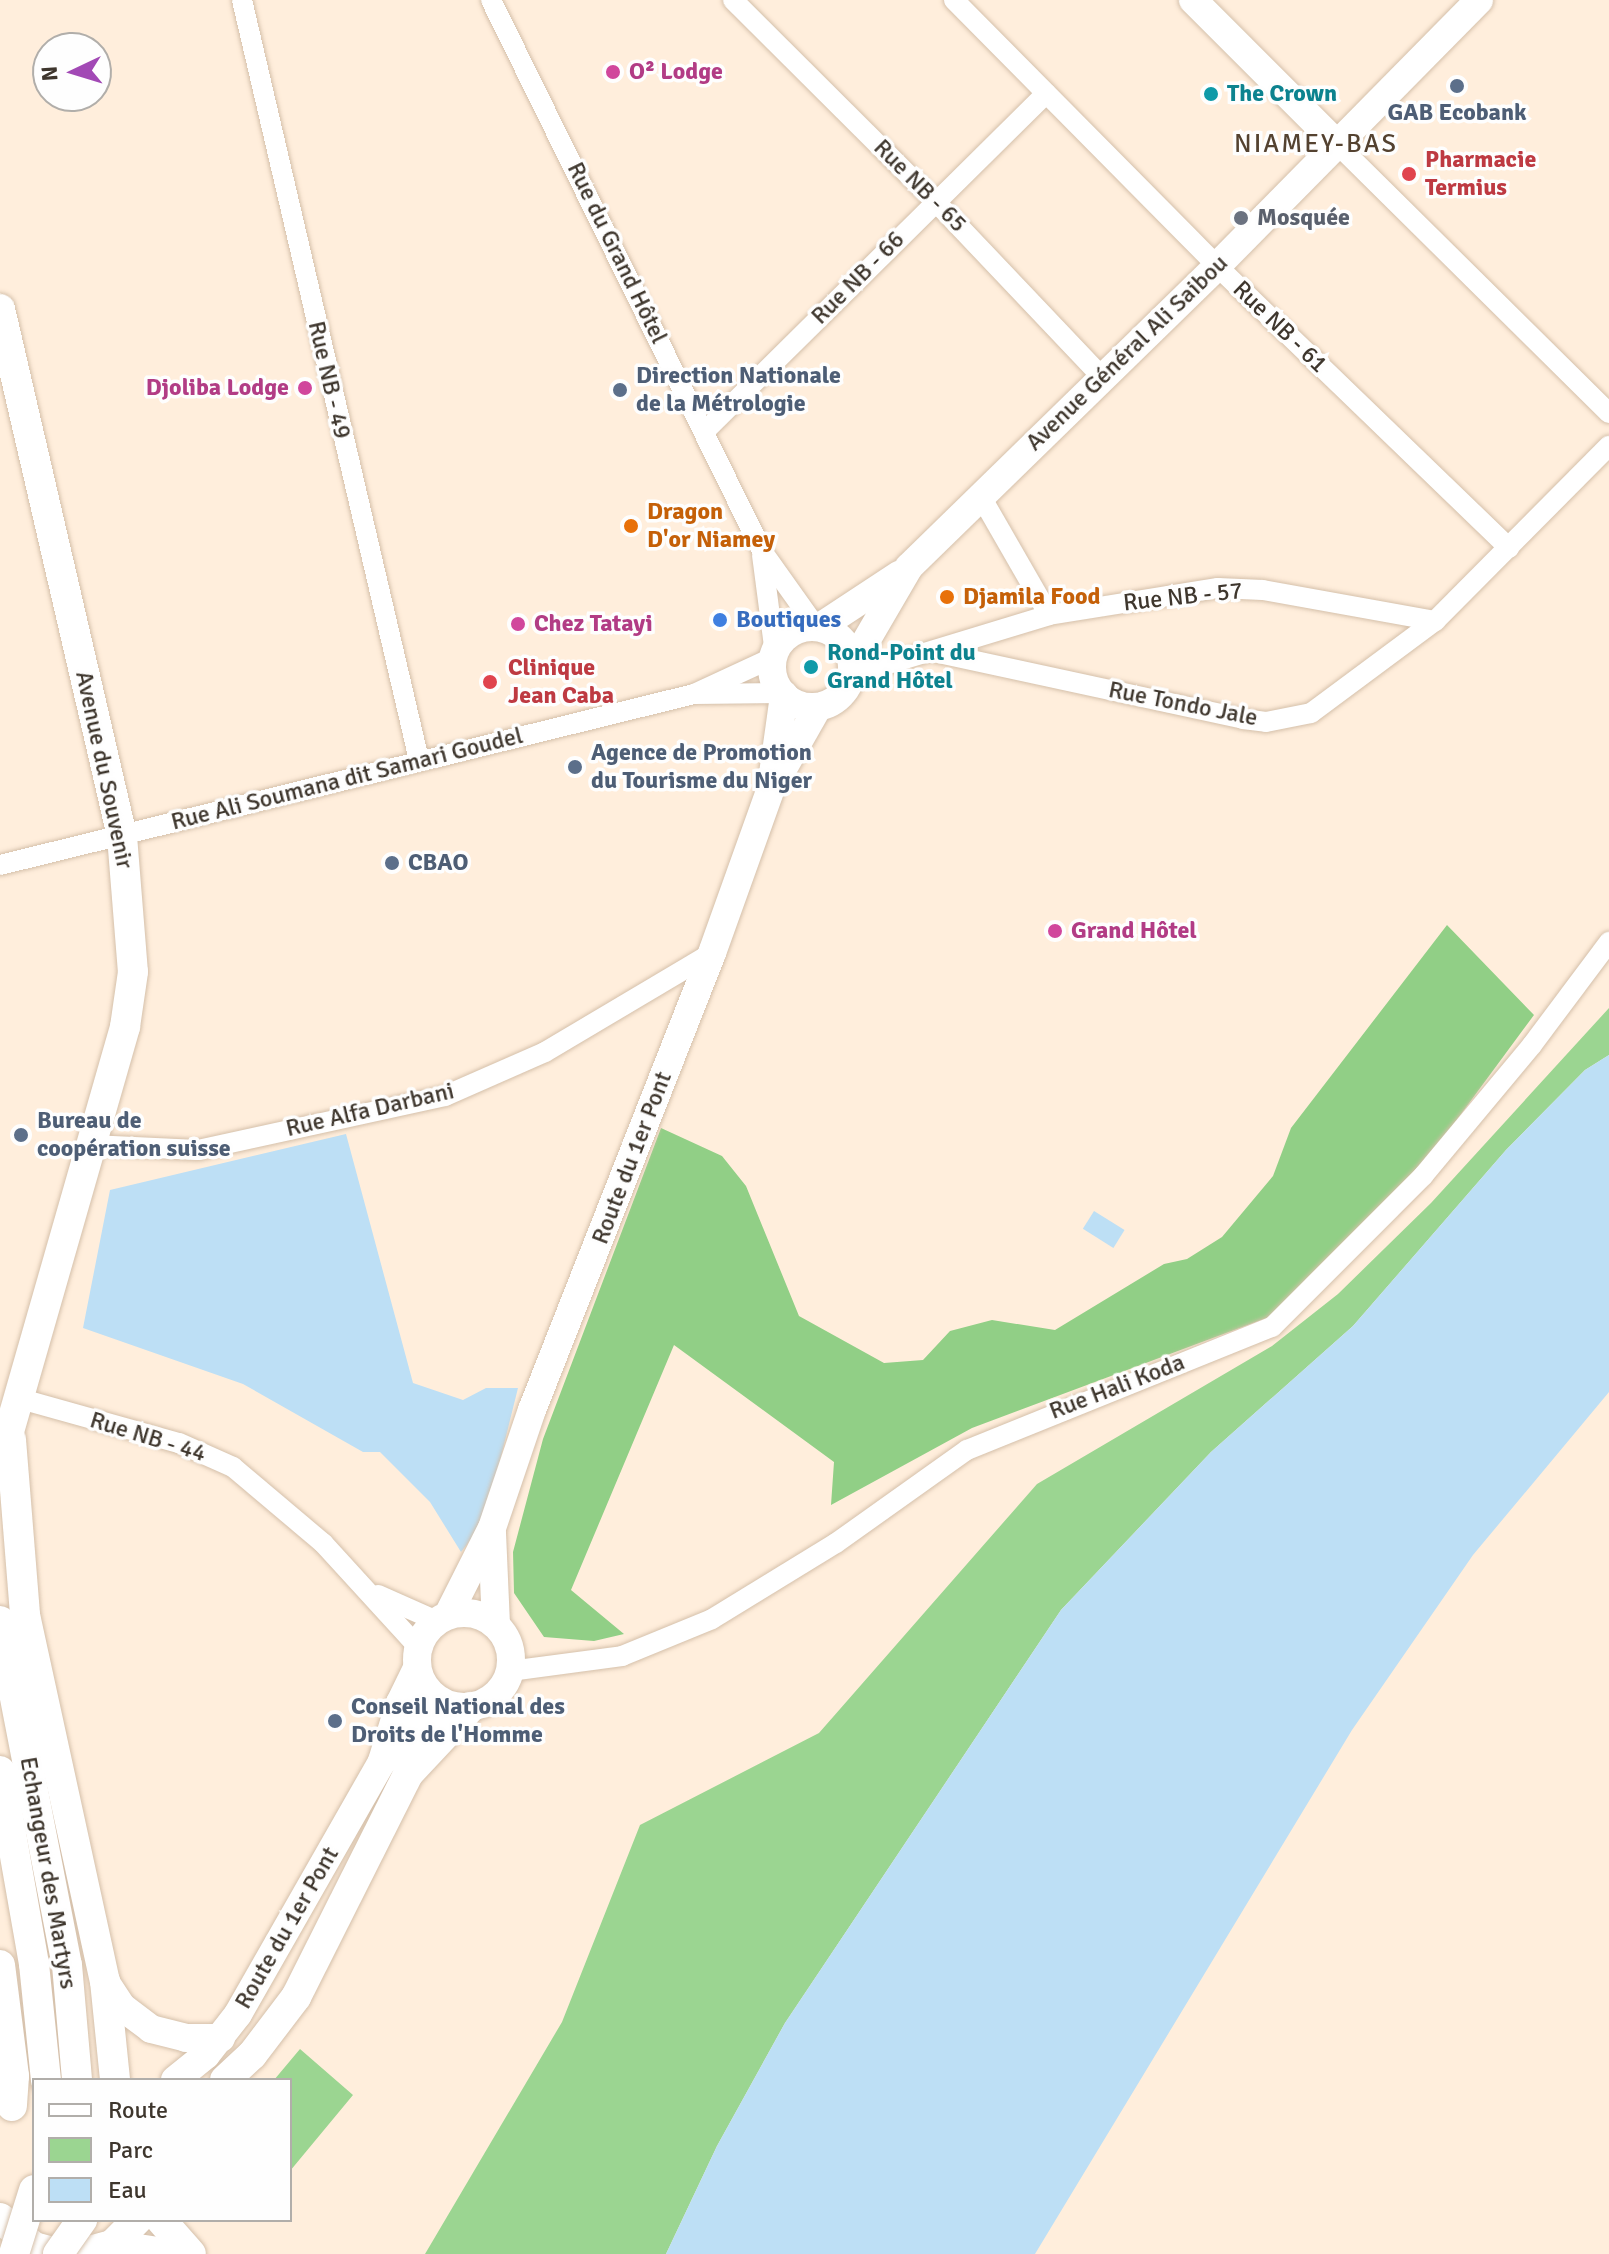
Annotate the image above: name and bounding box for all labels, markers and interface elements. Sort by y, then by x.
north arrow [32,32,112,112]
place label: O² Lodge [629,58,723,86]
marker: O² Lodge [604,63,622,81]
text: N [36,65,64,82]
marker: GAB Ecobank [1448,77,1466,95]
place label: The Crown [1227,80,1337,108]
marker: The Crown [1202,85,1220,103]
place label: GAB Ecobank [1387,99,1527,127]
district label: NIAMEY-BAS [1234,129,1398,161]
street label: Rue NB - 65 [867,133,973,239]
place label: Pharmacie Termius [1425,146,1536,202]
street label: Rue du Grand Hôtel [561,158,673,348]
marker: Pharmacie Termius [1400,165,1418,183]
place label: Mosquée [1257,204,1350,232]
marker: Mosquée [1232,209,1250,227]
street label: Rue NB - 66 [805,225,911,331]
street label: Avenue Général Ali Saibou [1020,249,1234,457]
street label: Rue NB - 61 [1227,275,1333,379]
street label: Rue NB - 49 [301,318,357,442]
place label: Direction Nationale de la Métrologie [636,362,841,418]
place label: Djoliba Lodge [146,374,289,402]
marker: Djoliba Lodge [296,379,314,397]
marker: Direction Nationale de la Métrologie [611,381,629,399]
place label: Dragon D'or Niamey [647,498,775,554]
marker: Dragon D'or Niamey [622,517,640,535]
street label: Rue NB - 57 [1122,576,1244,618]
place label: Djamila Food [963,583,1100,611]
marker: Djamila Food [938,588,956,606]
place label: Boutiques [736,606,841,634]
place label: Chez Tatayi [534,610,653,638]
marker: Boutiques [711,611,729,629]
marker: Chez Tatayi [509,615,527,633]
place label: Rond-Point du Grand Hôtel [827,639,976,695]
place label: Clinique Jean Caba [508,654,614,710]
marker: Rond-Point du Grand Hôtel [802,658,820,676]
street label: Avenue du Souvenir [69,668,139,872]
marker: Clinique Jean Caba [479,671,501,693]
street label: Rue Tondo Jale [1106,675,1260,733]
street label: Rue Ali Soumana dit Samari Goudel [168,721,526,837]
place label: Agence de Promotion du Tourisme du Niger [591,739,812,795]
marker: Agence de Promotion du Tourisme du Niger [566,758,584,776]
place label: CBAO [408,849,468,877]
marker: CBAO [383,854,401,872]
place label: Grand Hôtel [1071,917,1197,945]
marker: Grand Hôtel [1046,922,1064,940]
street label: Route du 1er Pont [586,1068,678,1248]
street label: Rue Alfa Darbani [283,1077,457,1143]
place label: Bureau de coopération suisse [37,1107,231,1163]
marker: Bureau de coopération suisse [12,1126,30,1144]
street label: Rue Hali Koda [1045,1348,1189,1426]
street label: Rue NB - 44 [86,1406,210,1468]
place label: Conseil National des Droits de l'Homme [351,1693,565,1749]
marker: Conseil National des Droits de l'Homme [326,1712,344,1730]
street label: Echangeur des Martyrs [13,1755,83,1991]
street label: Route du 1er Pont [229,1842,345,2014]
legend [32,2078,292,2222]
text: Route [108,2095,168,2125]
text: Parc [108,2135,153,2165]
text: Eau [108,2175,147,2205]

